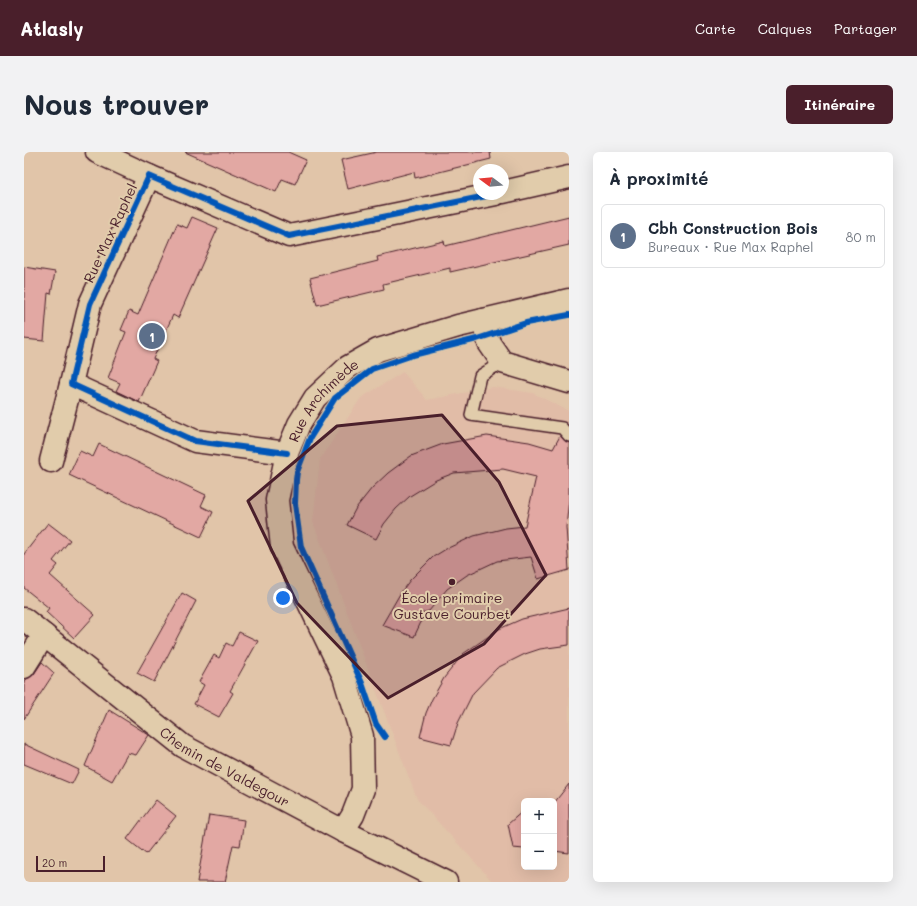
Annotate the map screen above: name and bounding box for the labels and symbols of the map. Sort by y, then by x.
north arrow [473,164,509,200]
street label: Rue Max Raphel [79,180,141,286]
pin: 1 [139,321,165,351]
street label: Rue Archimède [283,354,362,445]
marker: École primaire Gustave Courbet [447,577,457,587]
your location [273,588,293,608]
place label: École primaire Gustave Courbet [394,588,511,623]
street label: Chemin de Valdegour [156,722,293,811]
scale bar [36,854,105,873]

